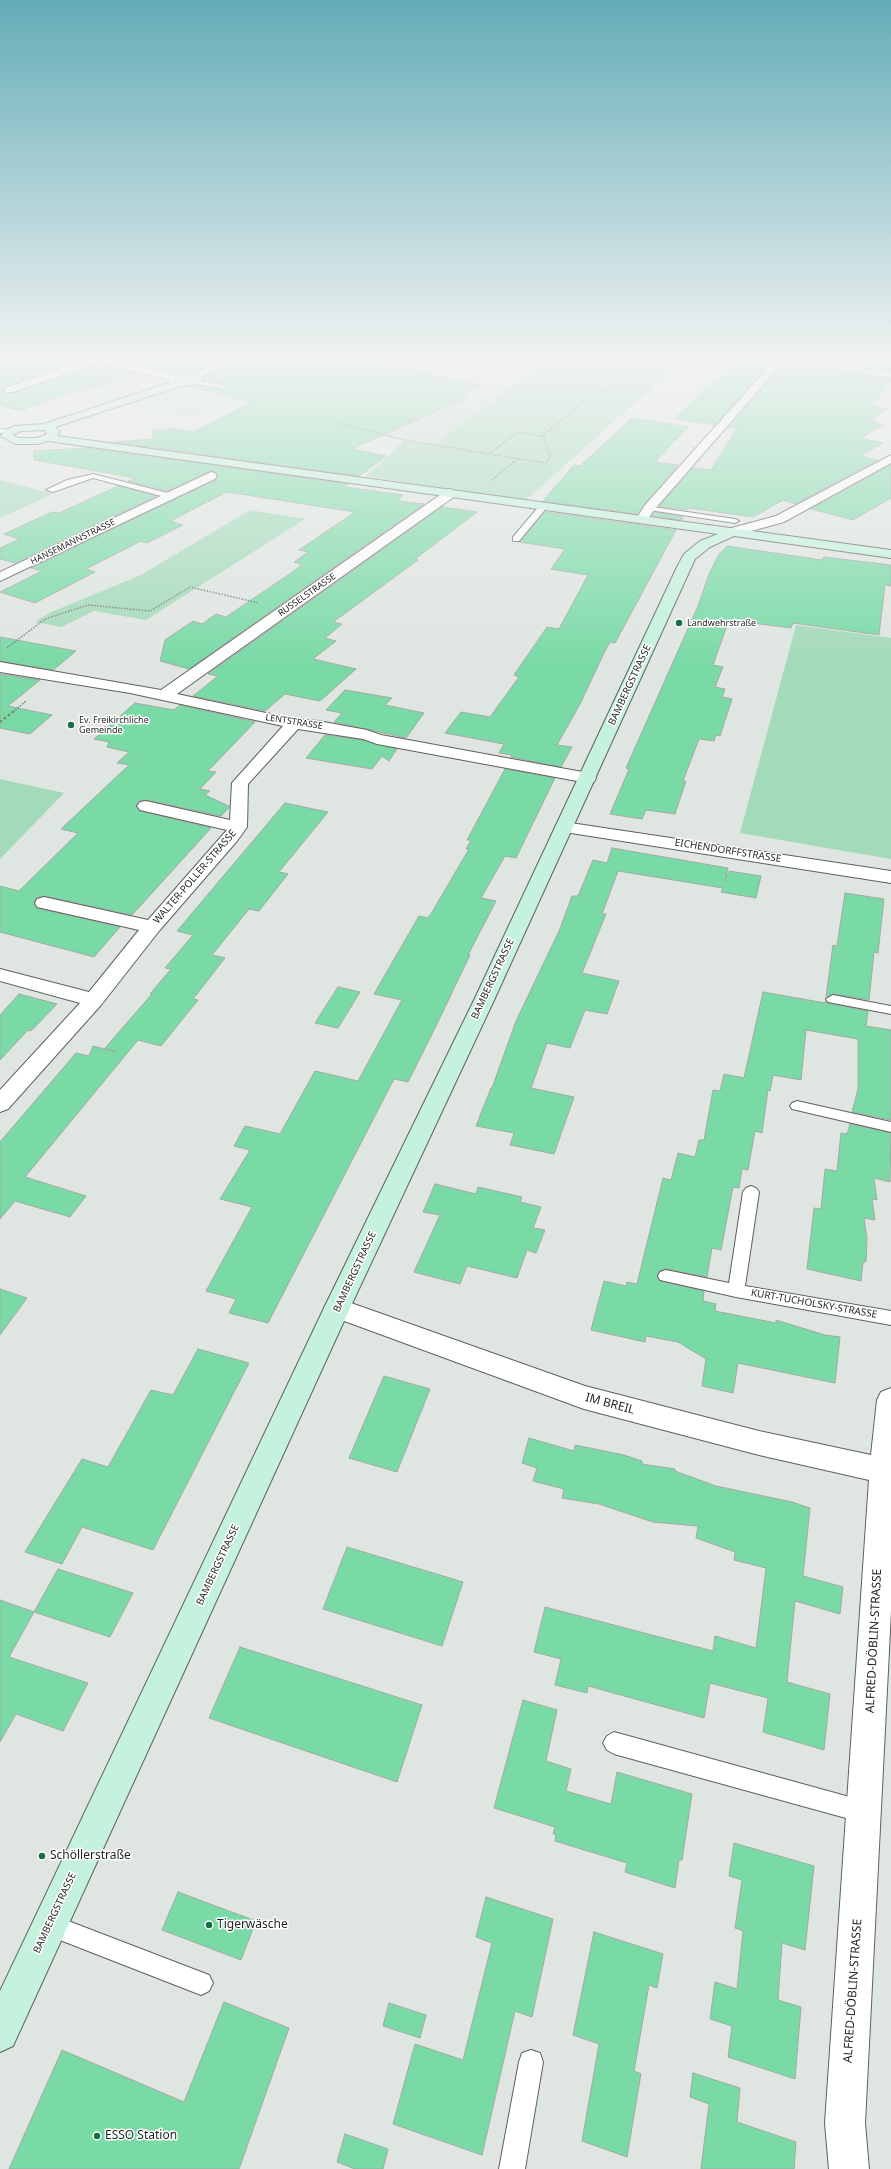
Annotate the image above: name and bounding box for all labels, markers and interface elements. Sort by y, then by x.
street label: HANSEMANNSTRASSE [29,517,117,567]
street label: RUSSELSTRASSE [276,571,338,619]
marker: Landwehrstraße [674,618,684,628]
place label: Landwehrstraße [687,618,756,628]
street label: BAMBERGSTRASSE [606,643,654,727]
street label: LENTSTRASSE [265,712,323,732]
place label: Ev. Freikirchliche Gemeinde [79,715,149,736]
marker: Ev. Freikirchliche Gemeinde [66,720,76,730]
street label: WALTER-POLLER-STRASSE [151,828,239,926]
street label: EICHENDORFFSTRASSE [674,837,782,865]
street label: BAMBERGSTRASSE [469,937,517,1021]
street label: BAMBERGSTRASSE [331,1230,379,1314]
street label: KURT-TUCHOLSKY-STRASSE [750,1287,878,1321]
street label: IM BREIL [584,1391,636,1417]
street label: BAMBERGSTRASSE [194,1523,242,1607]
street label: ALFRED-DÖBLIN-STRASSE [863,1568,885,1714]
place label: Schöllerstraße [50,1849,131,1863]
marker: Schöllerstraße [37,1851,47,1861]
street label: BAMBERGSTRASSE [31,1871,79,1955]
place label: Tigerwäsche [217,1918,288,1932]
street label: ALFRED-DÖBLIN-STRASSE [841,1918,865,2064]
marker: Tigerwäsche [204,1920,214,1930]
place label: ESSO Station [105,2129,177,2143]
marker: ESSO Station [92,2131,102,2141]

